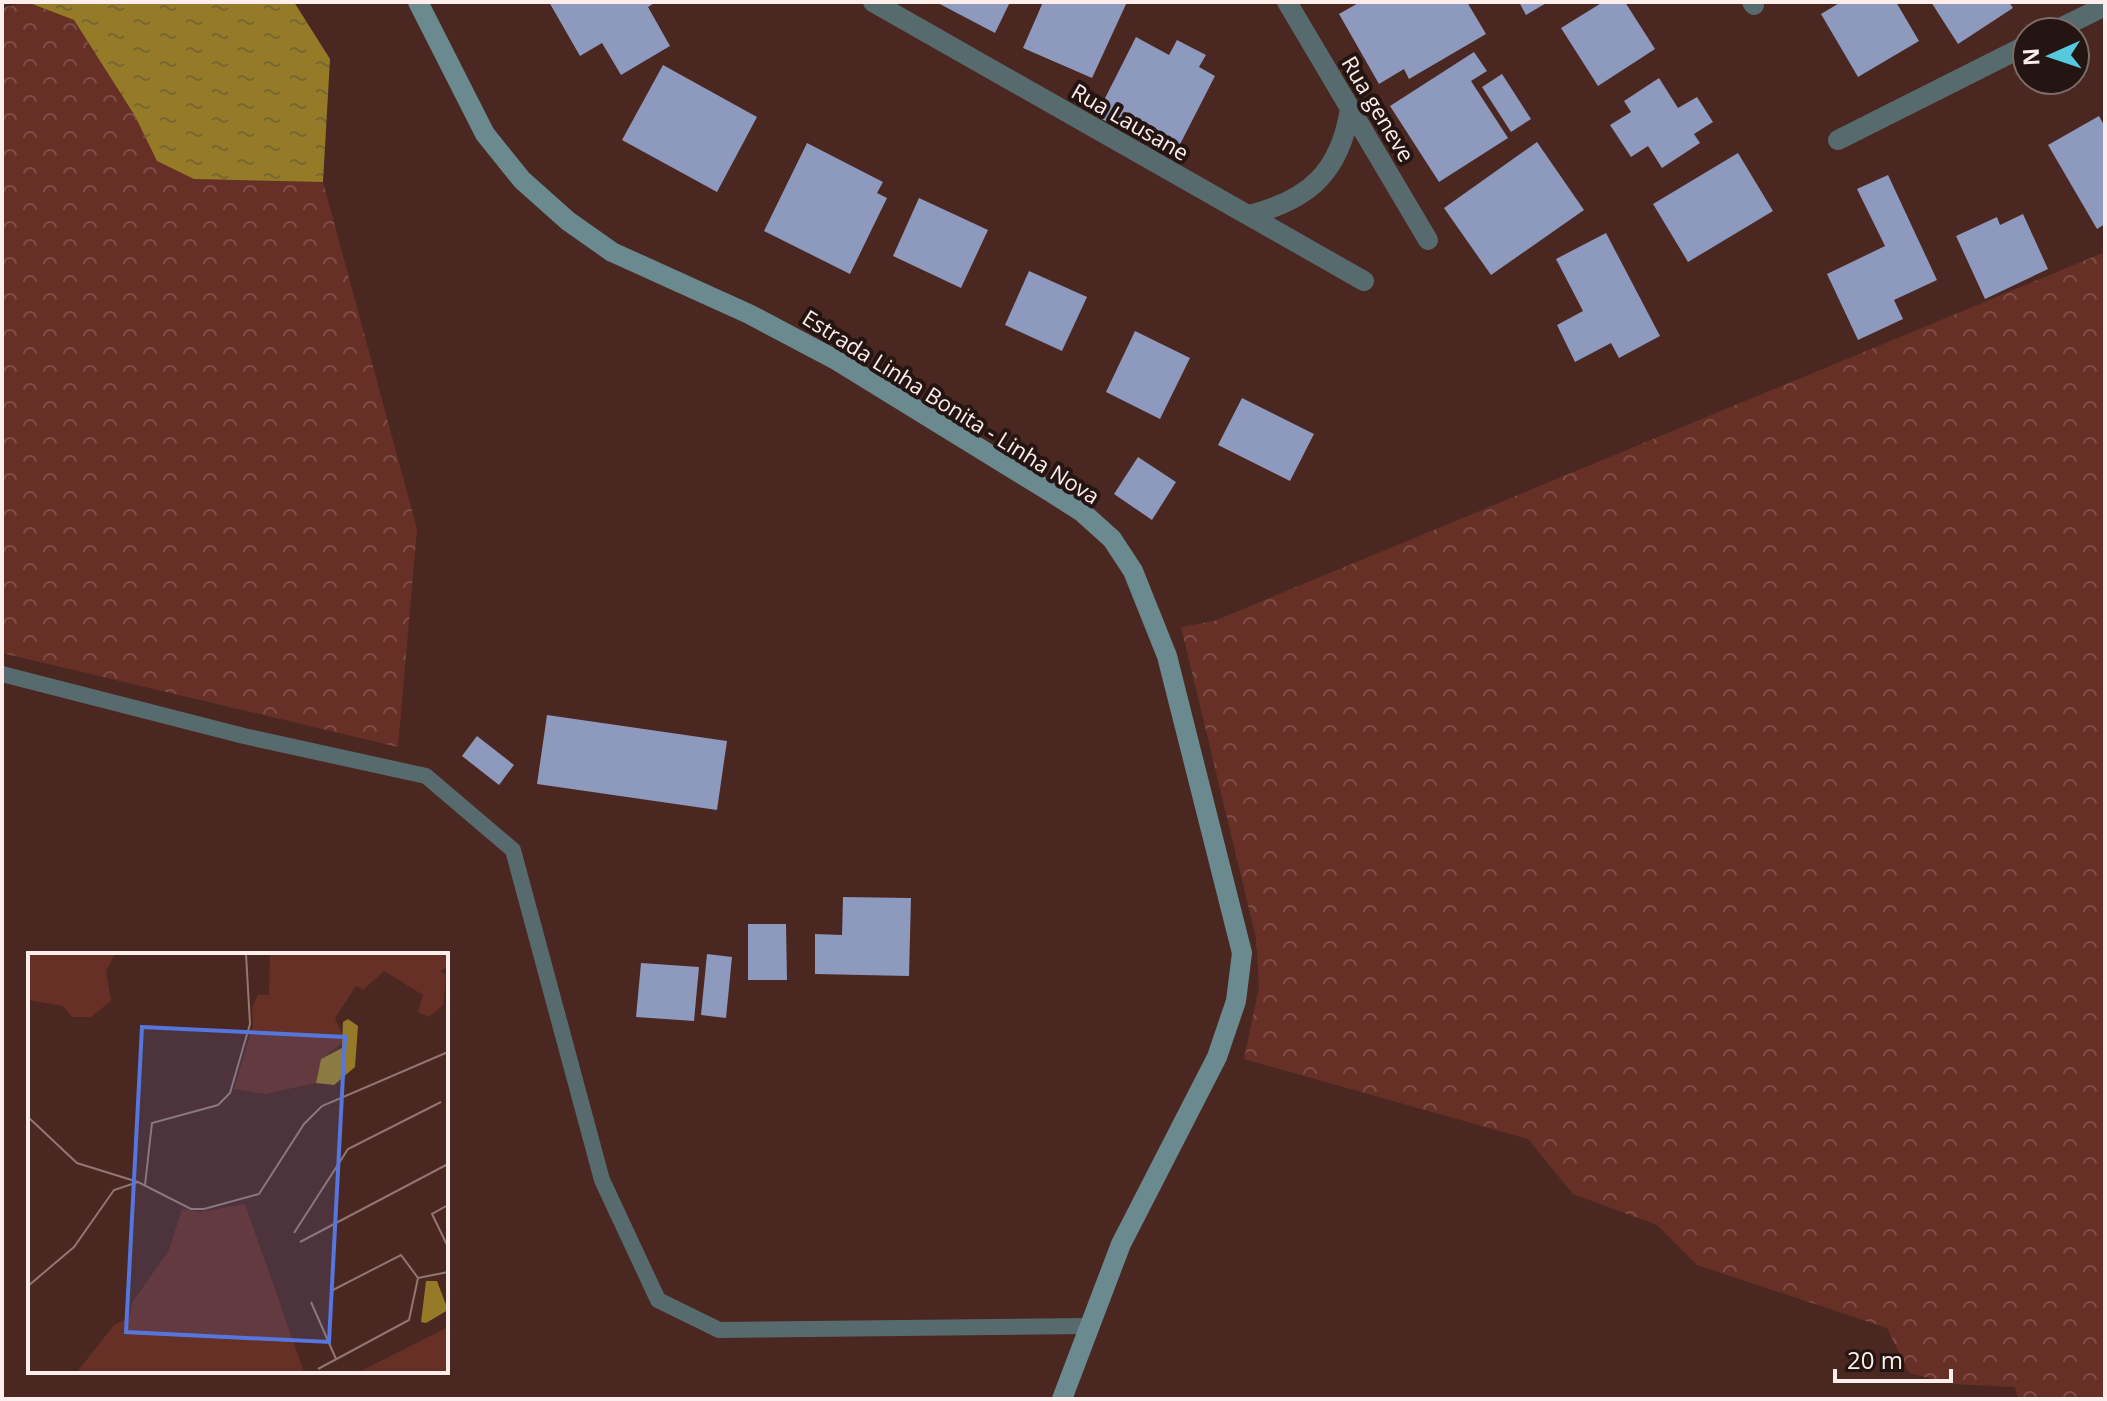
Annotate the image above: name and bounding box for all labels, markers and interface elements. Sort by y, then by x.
north arrow [2011,16,2091,96]
text: N [2015,47,2045,67]
street label: Rua geneve [1335,50,1422,167]
street label: Rua Lausane [1066,75,1195,167]
street label: Estrada Linha Bonita - Linha Nova [797,302,1106,510]
inset map [28,953,448,1373]
scale bar [1835,1333,1951,1383]
text: 20 m [1847,1343,1903,1376]

